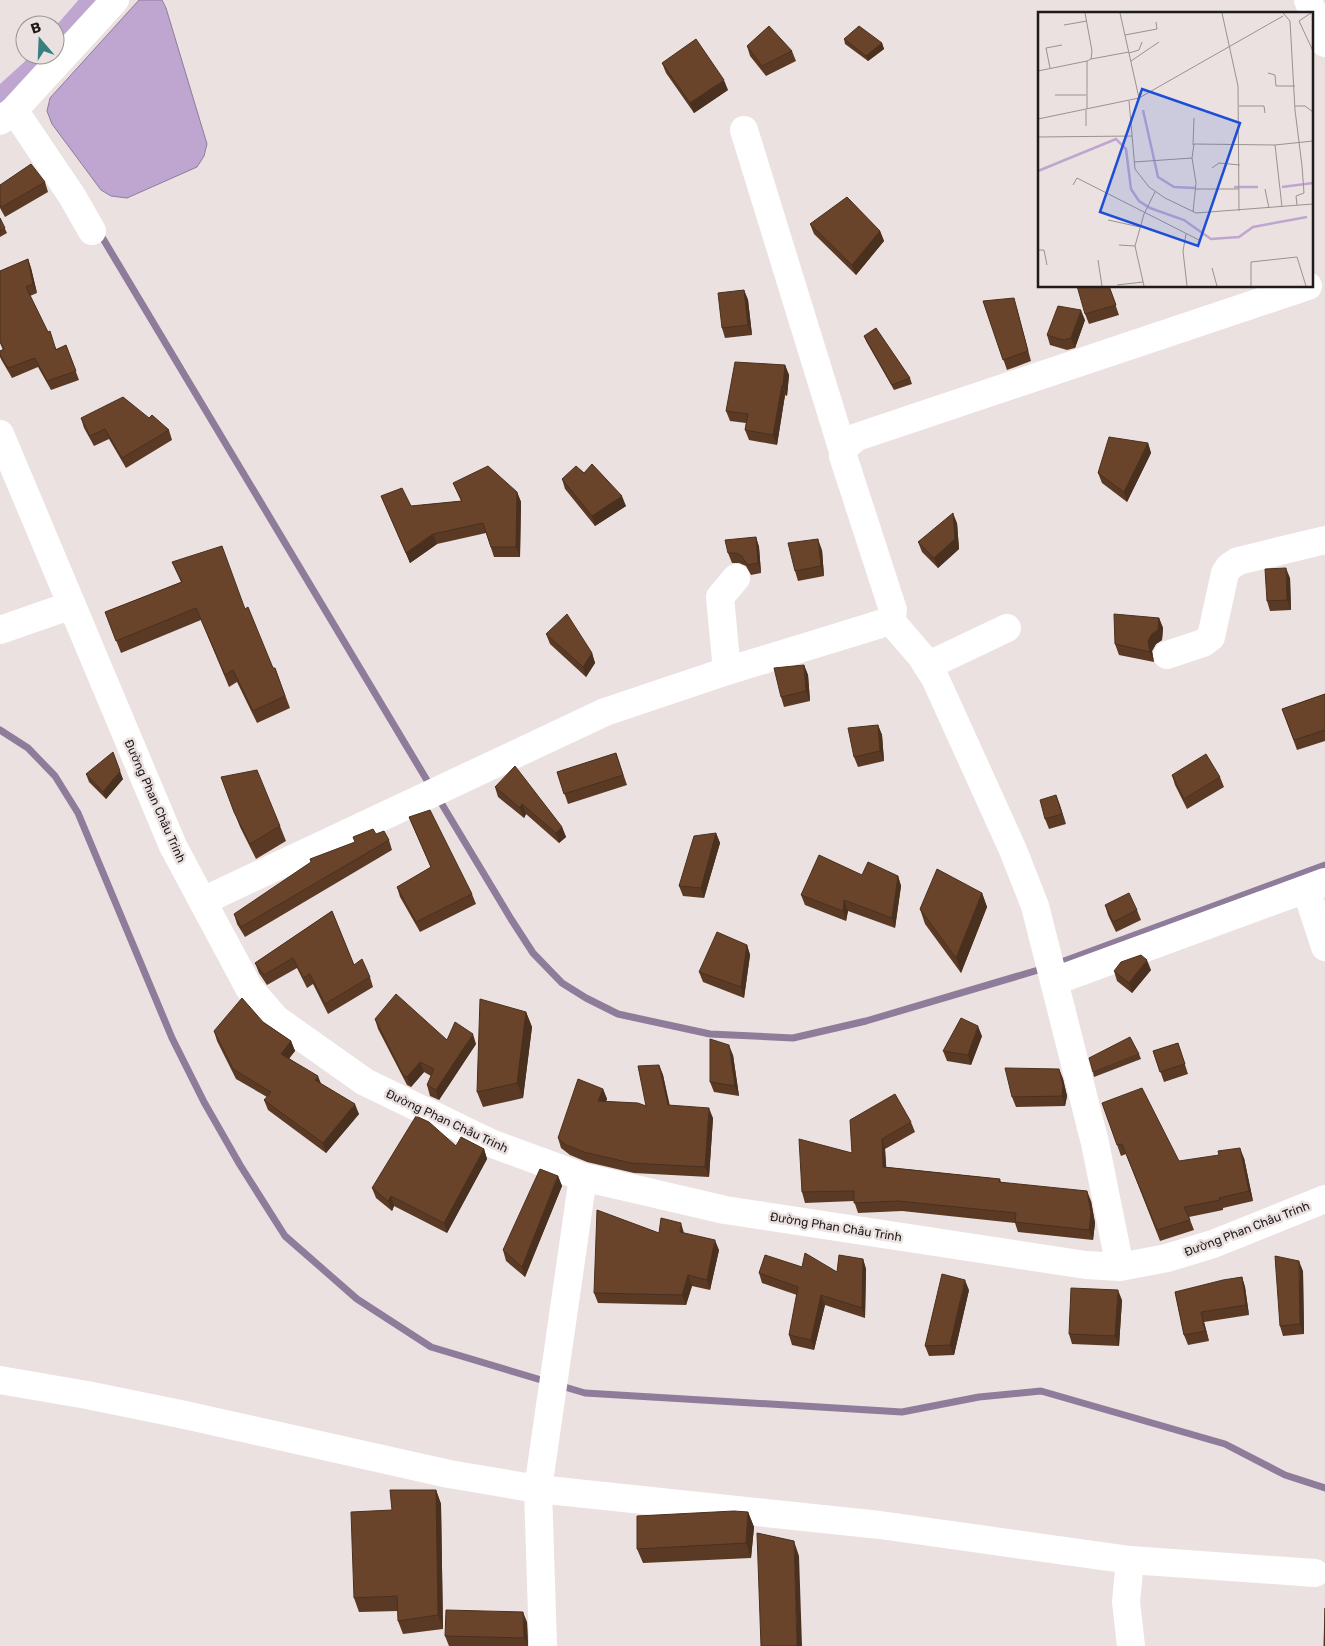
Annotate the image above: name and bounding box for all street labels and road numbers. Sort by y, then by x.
street label: Đường Phan Châu Trinh [121,737,189,865]
street label: Đường Phan Châu Trinh [384,1086,510,1156]
street label: Đường Phan Châu Trinh [1182,1199,1312,1259]
street label: Đường Phan Châu Trinh [769,1210,903,1244]

